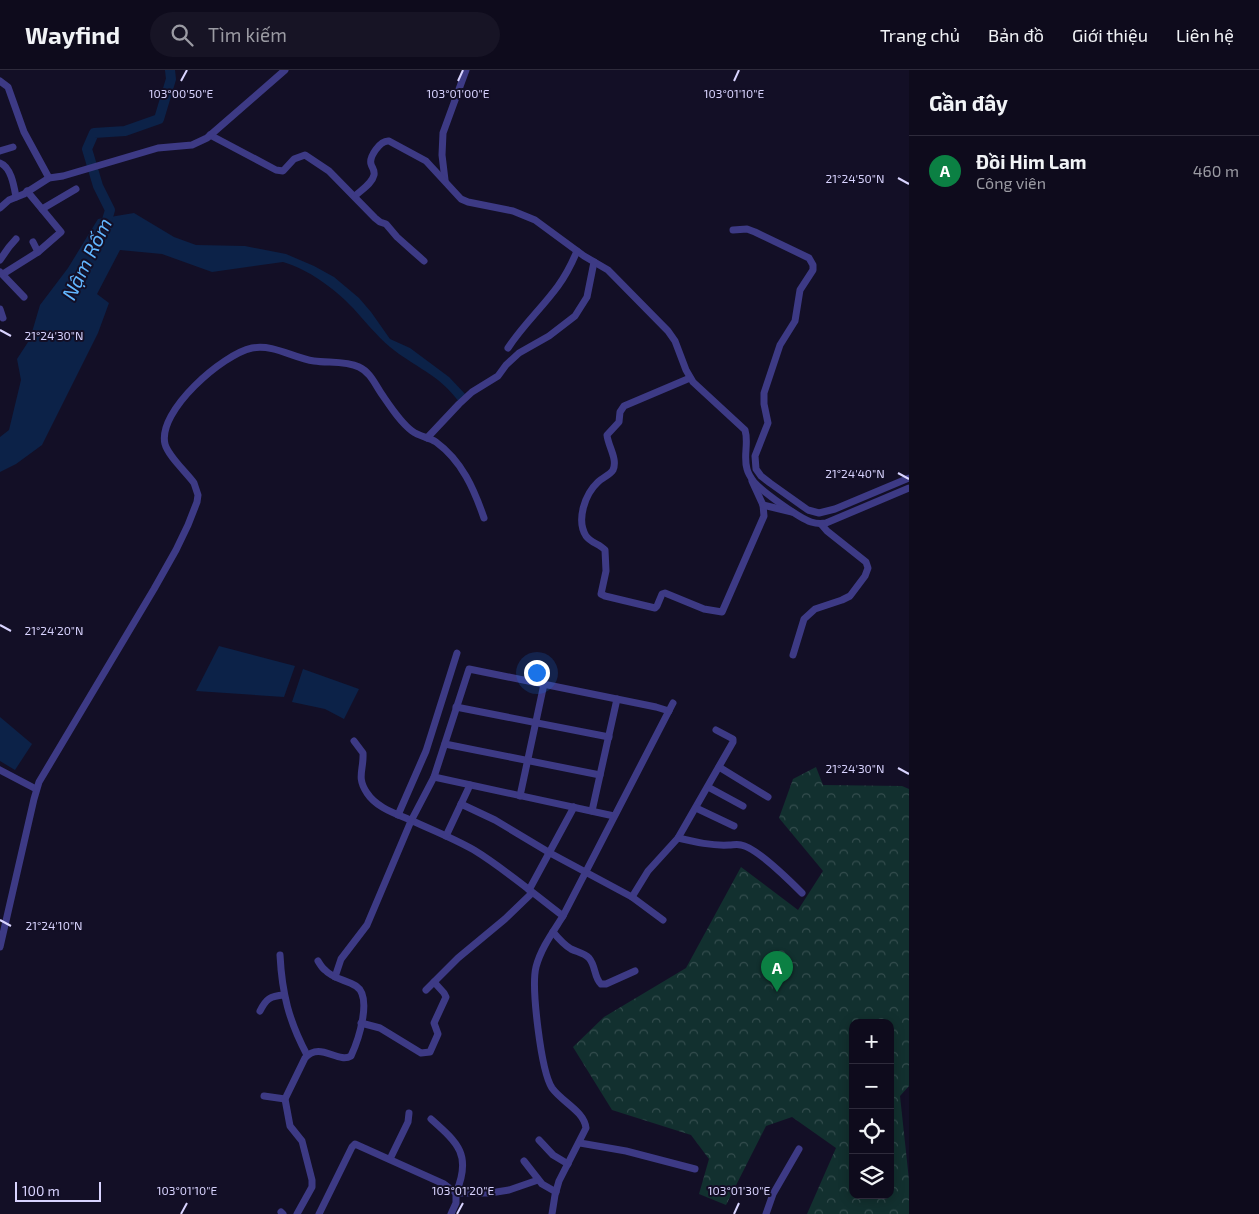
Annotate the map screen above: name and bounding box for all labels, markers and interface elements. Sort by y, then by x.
search box [150,12,500,57]
text: Wayfind [25,20,120,49]
icon: search [168,21,196,49]
text: Tìm kiếm [208,23,287,46]
text: Trang chủ [880,24,960,46]
text: Bản đồ [988,24,1044,46]
text: Giới thiệu [1072,24,1148,46]
text: Liên hệ [1176,24,1234,46]
text: 103°00'50"E [149,86,214,100]
text: 103°01'00"E [427,86,490,100]
text: 103°01'10"E [704,86,765,100]
text: Gần đây [929,90,1008,115]
text: Đồi Him Lam [976,150,1087,173]
text: A [940,161,950,180]
text: 460 m [1193,161,1239,180]
text: 21°24'50"N [826,171,884,185]
text: Công viên [976,173,1046,192]
water label: Nậm Rốm [56,214,116,304]
text: 21°24'30"N [24,328,84,342]
text: 21°24'40"N [825,466,885,480]
text: 21°24'20"N [24,623,84,637]
your location [524,660,550,686]
text: 21°24'30"N [825,761,885,775]
text: 21°24'10"N [25,918,83,932]
pin: A [761,951,793,992]
map controls [849,1019,894,1199]
button: + [849,1019,894,1064]
button: − [849,1064,894,1109]
button: locate [849,1109,894,1154]
button: layers [849,1154,894,1199]
scale bar [15,1179,101,1202]
text: 100 m [22,1182,60,1199]
text: 103°01'10"E [157,1183,218,1197]
text: 103°01'20"E [432,1183,495,1197]
text: 103°01'30"E [708,1183,770,1197]

